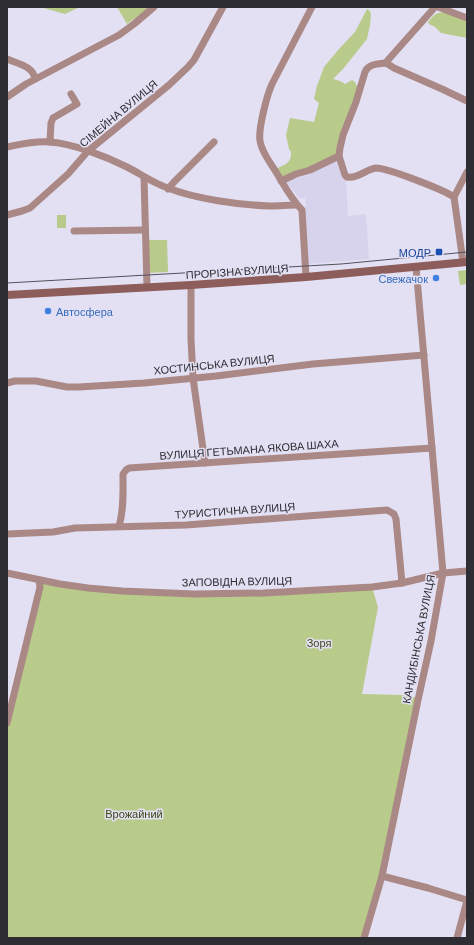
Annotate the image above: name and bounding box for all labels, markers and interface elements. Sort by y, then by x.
street label: СІМЕЙНА ВУЛИЦЯ [76,77,160,149]
place label: МОДР [399,246,431,259]
marker: МОДР [434,247,444,257]
street label: ПРОРІЗНА ВУЛИЦЯ [185,261,289,281]
place label: Свежачок [378,272,428,285]
marker: Свежачок [431,273,441,283]
place label: Автосфера [56,305,114,318]
marker: Автосфера [43,306,53,316]
street label: ХОСТИНСЬКА ВУЛИЦЯ [153,351,275,377]
street label: ВУЛИЦЯ ГЕТЬМАНА ЯКОВА ШАХА [159,436,340,462]
street label: ТУРИСТИЧНА ВУЛИЦЯ [174,499,296,521]
street label: КАНДИБІНСЬКА ВУЛИЦЯ [399,573,437,705]
street label: ЗАПОВІДНА ВУЛИЦЯ [182,574,292,588]
park label: Зоря [307,636,331,649]
park label: Врожайний [105,807,163,820]

